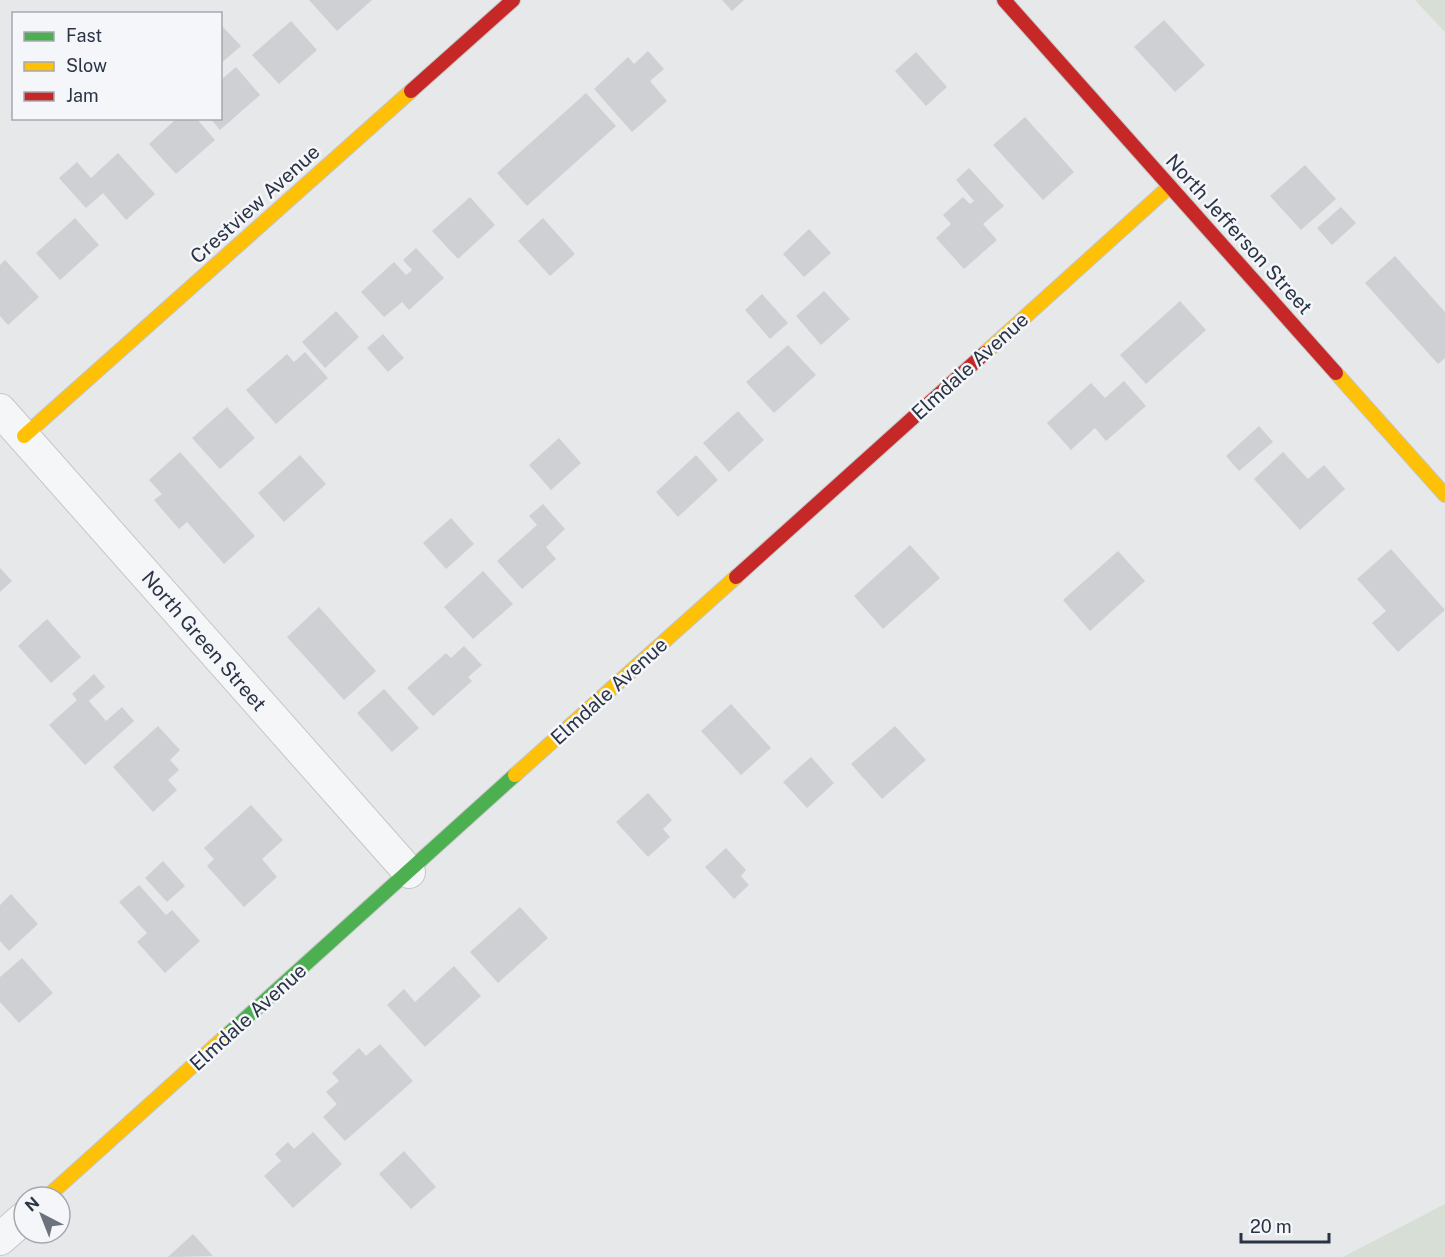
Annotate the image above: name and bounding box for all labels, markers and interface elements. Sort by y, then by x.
legend [12,12,222,120]
text: Fast [66,25,102,46]
text: Slow [66,55,107,76]
text: Jam [66,85,99,106]
street label: Crestview Avenue [185,140,325,268]
street label: North Jefferson Street [1161,149,1317,319]
street label: Elmdale Avenue [907,307,1033,425]
street label: North Green Street [137,566,271,716]
street label: Elmdale Avenue [546,632,672,750]
street label: Elmdale Avenue [185,958,311,1076]
north arrow [12,1185,72,1245]
text: N [21,1193,43,1215]
scale bar [1241,1206,1330,1244]
text: 20 m [1250,1216,1292,1237]

